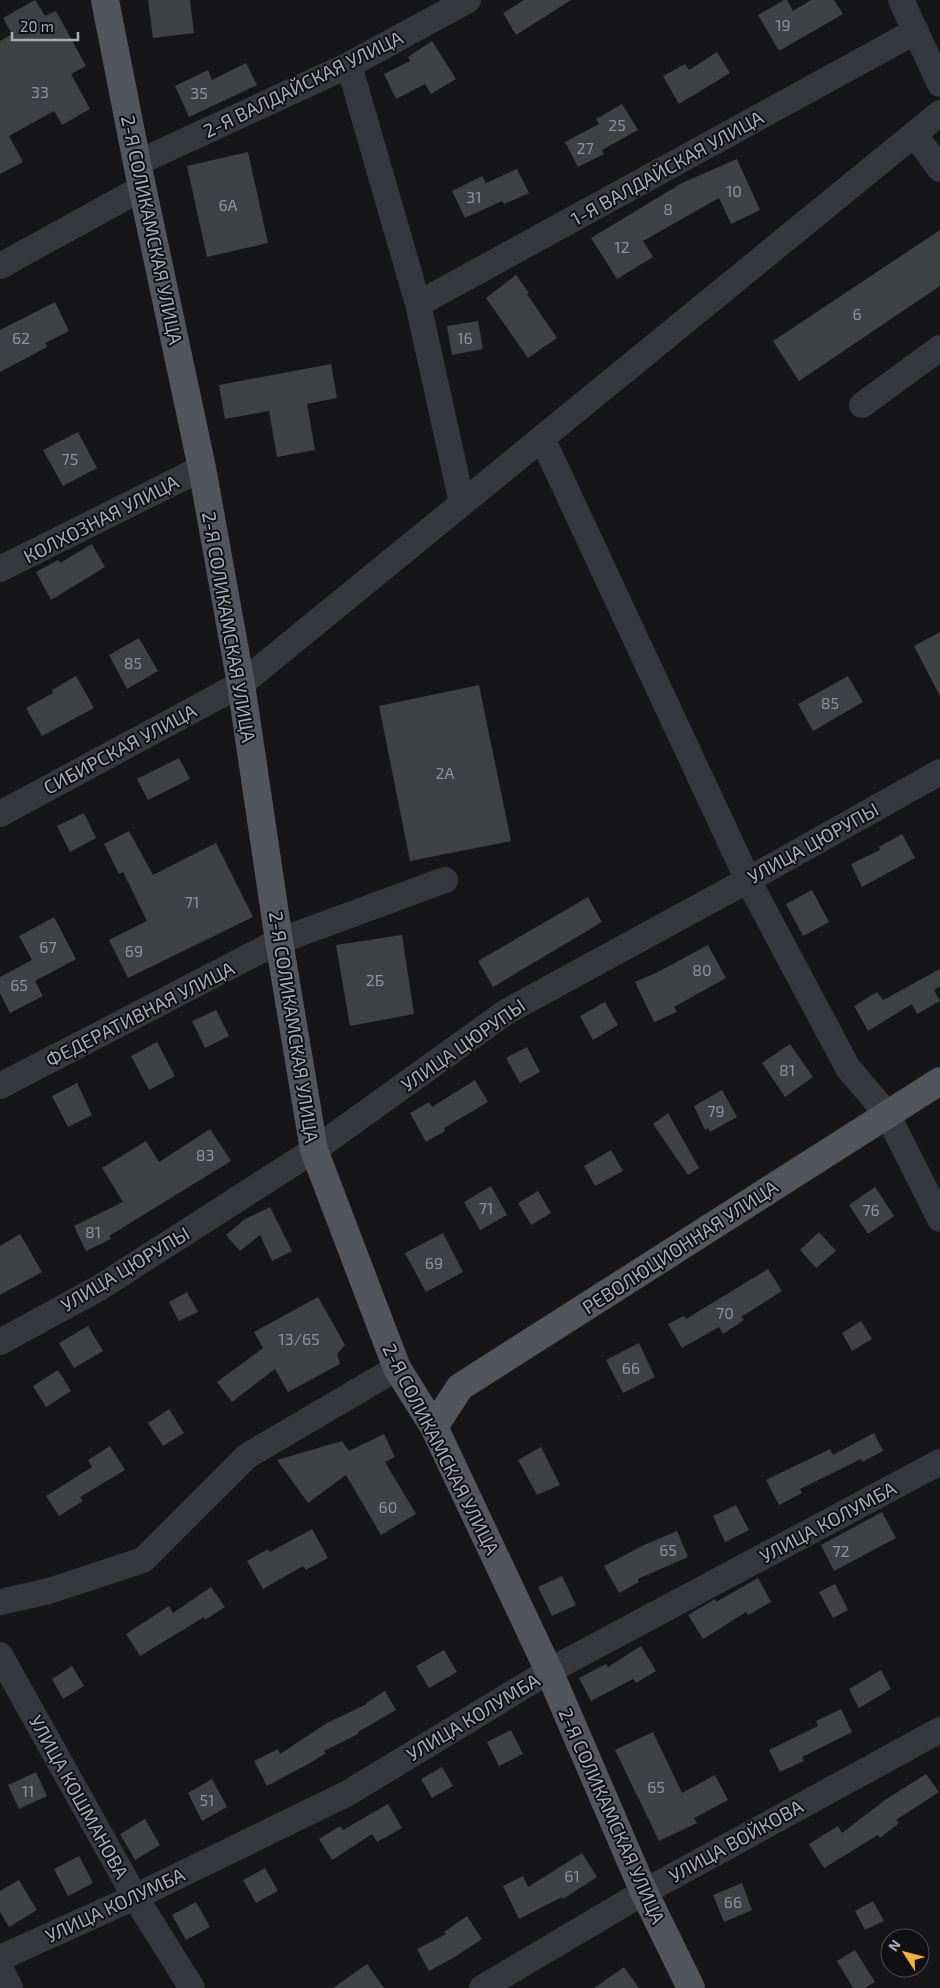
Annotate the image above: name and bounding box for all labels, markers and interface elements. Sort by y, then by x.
scale bar [12,10,79,42]
house number: 19 [775,15,791,34]
text: 20 m [20,17,54,35]
street label: 2-Я ВАЛДАЙСКАЯ УЛИЦА [199,25,407,142]
house number: 33 [31,82,49,101]
house number: 35 [190,83,208,102]
street label: 1-Я ВАЛДАЙСКАЯ УЛИЦА [567,105,767,230]
street label: 2-Я СОЛИКАМСКАЯ УЛИЦА [117,113,188,347]
house number: 25 [608,115,626,134]
house number: 27 [576,138,594,157]
house number: 10 [726,181,742,200]
house number: 31 [466,187,482,206]
house number: 6А [218,195,238,214]
house number: 8 [663,199,673,218]
house number: 12 [614,237,630,256]
house number: 6 [852,304,862,323]
house number: 62 [12,328,30,347]
house number: 16 [457,328,473,347]
house number: 75 [62,449,78,468]
street label: КОЛХОЗНАЯ УЛИЦА [19,469,182,568]
street label: 2-Я СОЛИКАМСКАЯ УЛИЦА [198,510,261,744]
house number: 85 [124,653,142,672]
house number: 85 [821,693,839,712]
street label: СИБИРСКАЯ УЛИЦА [39,698,200,799]
house number: 2А [436,763,455,782]
street label: УЛИЦА ЦЮРУПЫ [743,797,882,888]
house number: 71 [185,892,199,911]
street label: 2-Я СОЛИКАМСКАЯ УЛИЦА [265,910,324,1144]
house number: 67 [39,937,57,956]
house number: 69 [125,941,143,960]
street label: ФЕДЕРАТИВНАЯ УЛИЦА [42,956,238,1071]
house number: 80 [692,960,712,979]
house number: 2Б [366,970,384,989]
house number: 65 [10,975,28,994]
street label: УЛИЦА ЦЮРУПЫ [396,993,529,1096]
house number: 81 [779,1060,795,1079]
house number: 79 [707,1101,725,1120]
house number: 83 [196,1145,214,1164]
street label: РЕВОЛЮЦИОННАЯ УЛИЦА [578,1175,782,1318]
house number: 71 [479,1198,493,1217]
house number: 76 [862,1200,880,1219]
street label: УЛИЦА ЦЮРУПЫ [56,1221,193,1316]
house number: 81 [85,1222,101,1241]
house number: 69 [425,1253,443,1272]
house number: 70 [716,1303,734,1322]
house number: 13/65 [278,1329,320,1348]
street label: 2-Я СОЛИКАМСКАЯ УЛИЦА [378,1339,505,1558]
house number: 66 [622,1358,640,1377]
street label: УЛИЦА КОЛУМБА [756,1476,900,1567]
house number: 60 [379,1497,397,1516]
house number: 65 [659,1540,677,1559]
house number: 72 [832,1541,850,1560]
street label: УЛИЦА КОЛУМБА [402,1668,544,1765]
street label: 2-Я СОЛИКАМСКАЯ УЛИЦА [554,1704,671,1927]
street label: УЛИЦА КОШМАНОВА [25,1711,134,1883]
house number: 65 [647,1777,665,1796]
house number: 11 [22,1781,34,1800]
house number: 51 [200,1790,214,1809]
street label: УЛИЦА ВОЙКОВА [665,1794,807,1887]
street label: УЛИЦА КОЛУМБА [41,1862,188,1947]
house number: 61 [564,1866,580,1885]
house number: 66 [724,1892,742,1911]
north arrow [880,1928,930,1978]
text: N [884,1936,904,1954]

